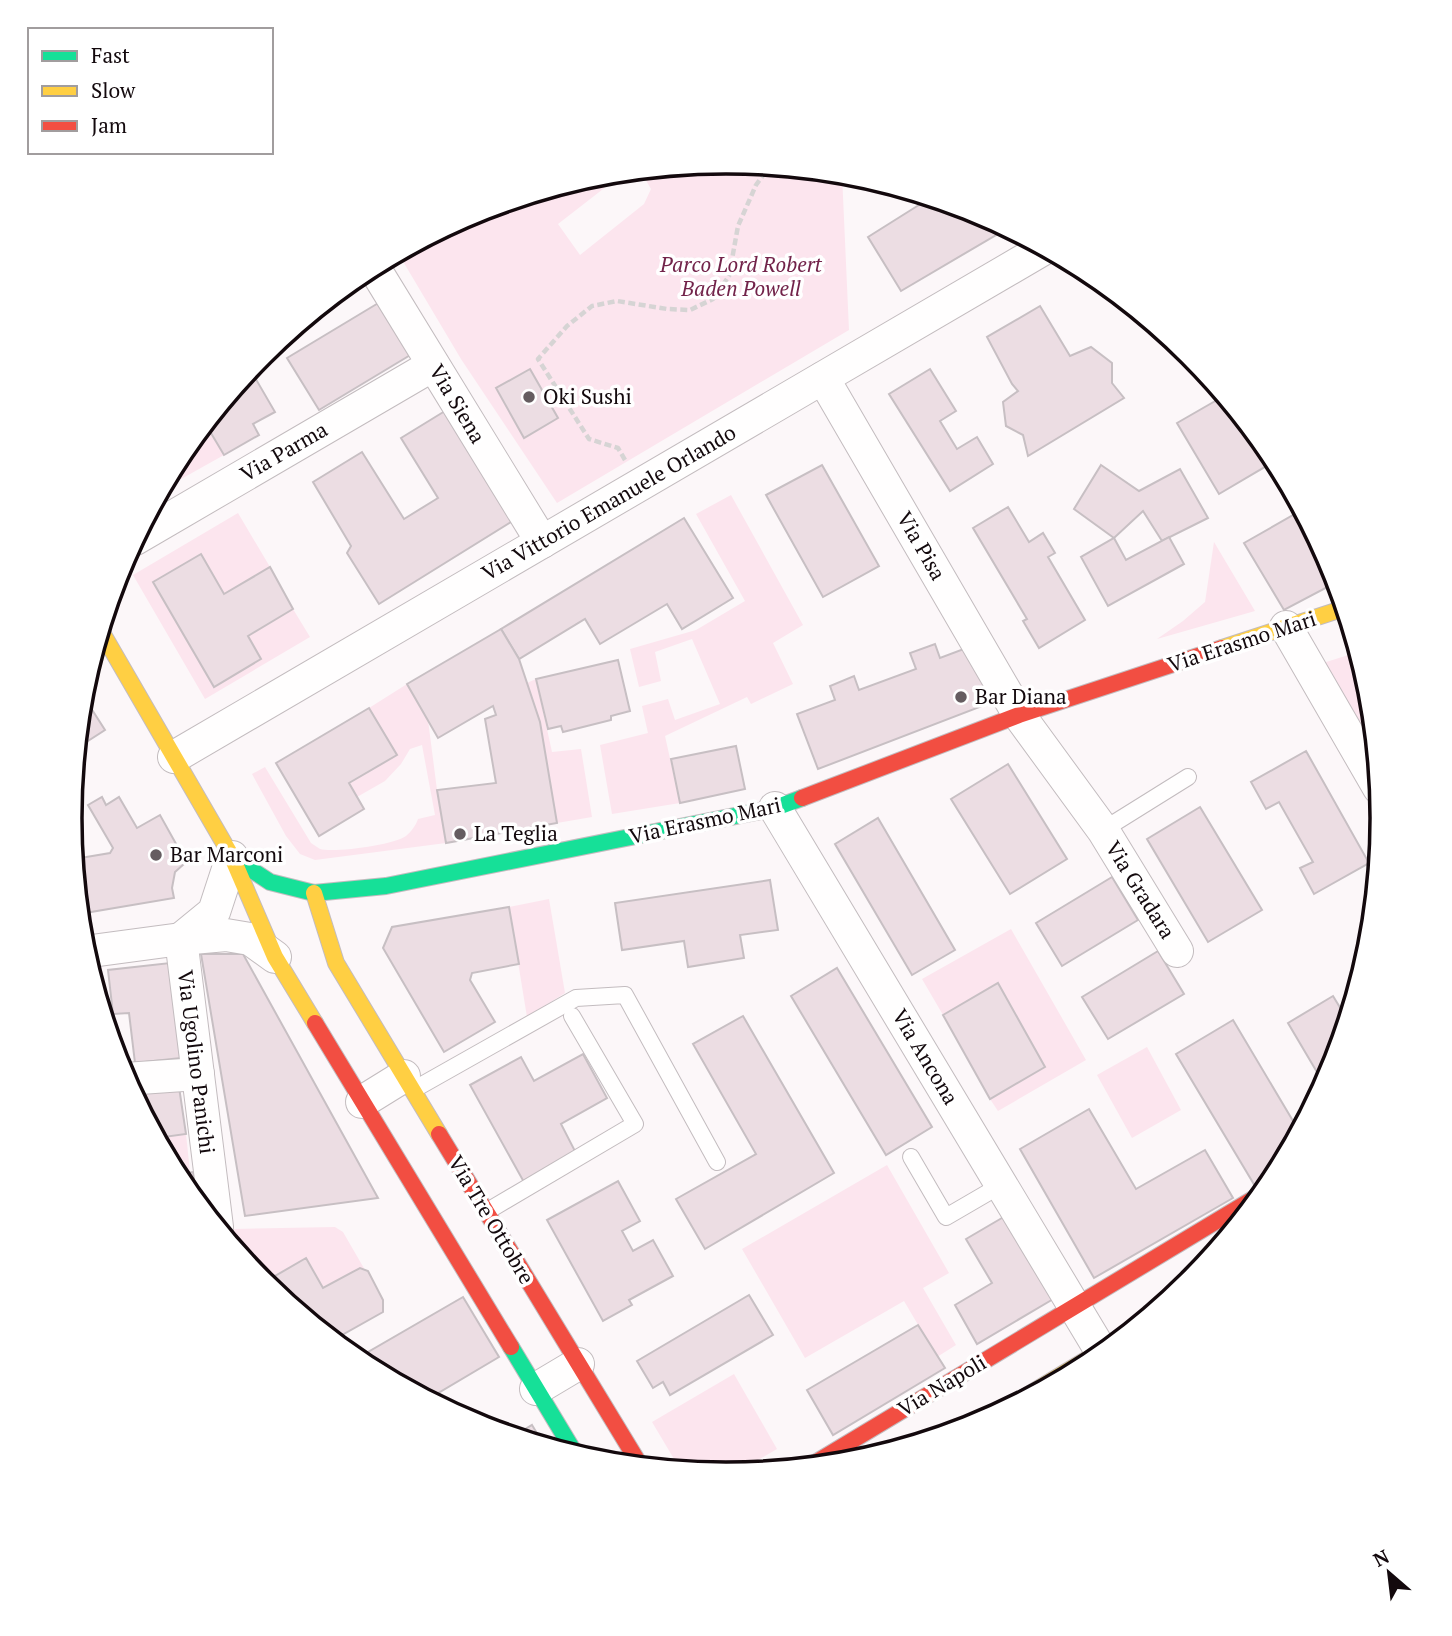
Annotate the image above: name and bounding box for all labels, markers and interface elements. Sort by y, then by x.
legend [28,28,273,154]
text: Fast [91,41,130,69]
text: Slow [91,76,136,104]
text: Jam [91,111,127,139]
park label: Parco Lord Robert Baden Powell [659,250,823,302]
street label: Via Siena [423,359,493,449]
place label: Oki Sushi [543,382,632,410]
marker: Oki Sushi [521,389,537,405]
street label: Via Parma [235,415,333,487]
street label: Via Vittorio Emanuele Orlando [476,418,741,587]
street label: Via Pisa [891,506,953,585]
street label: Via Erasmo Mari [1164,604,1319,678]
place label: Bar Diana [975,682,1067,710]
marker: Bar Diana [953,689,969,705]
street label: Via Erasmo Mari [626,790,783,850]
place label: La Teglia [474,819,558,847]
marker: La Teglia [452,826,468,842]
street label: Via Gradara [1100,835,1182,944]
place label: Bar Marconi [170,840,283,868]
marker: Bar Marconi [148,847,164,863]
street label: Via Ugolino Panichi [172,968,222,1156]
street label: Via Ancona [886,1003,966,1110]
street label: Via Tre Ottobre [442,1150,541,1289]
street label: Via Napoli [892,1348,991,1423]
north arrow [1354,1538,1424,1608]
text: N [1369,1543,1394,1572]

